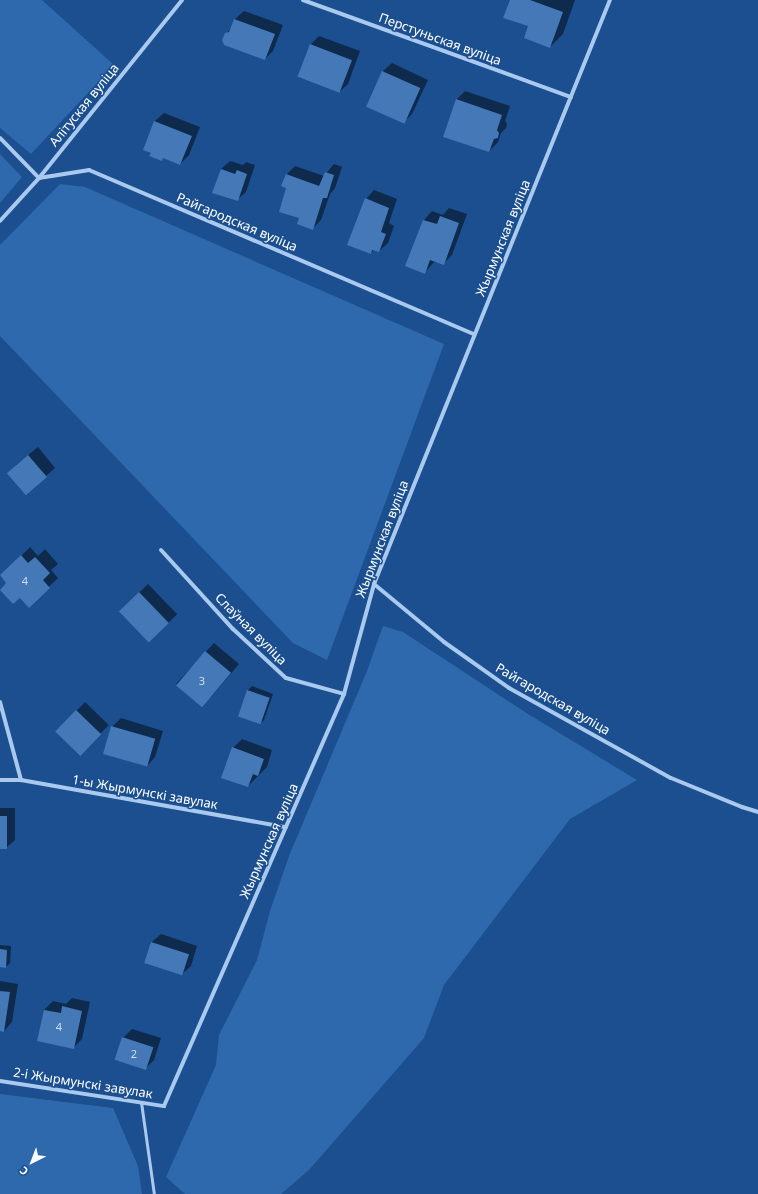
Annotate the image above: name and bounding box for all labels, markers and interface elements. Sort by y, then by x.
street label: Перстуньская вуліца [377,10,503,68]
street label: Алітуская вуліца [46,60,122,150]
street label: Жырмунская вуліца [472,177,534,299]
street label: Райгародская вуліца [174,189,300,255]
street label: Жырмунская вуліца [352,478,412,600]
house number: 4 [22,574,28,588]
street label: Слаўная вуліца [212,590,290,668]
street label: Райгародская вуліца [493,660,613,738]
house number: 3 [199,674,205,688]
street label: 1-ы Жырмунскі завулак [71,772,219,812]
street label: Жырмунская вуліца [237,781,301,901]
house number: 4 [56,1020,62,1034]
house number: 2 [131,1047,137,1061]
street label: 2-і Жырмунскі завулак [12,1064,154,1102]
north arrow [12,1142,52,1182]
text: С [16,1163,31,1179]

